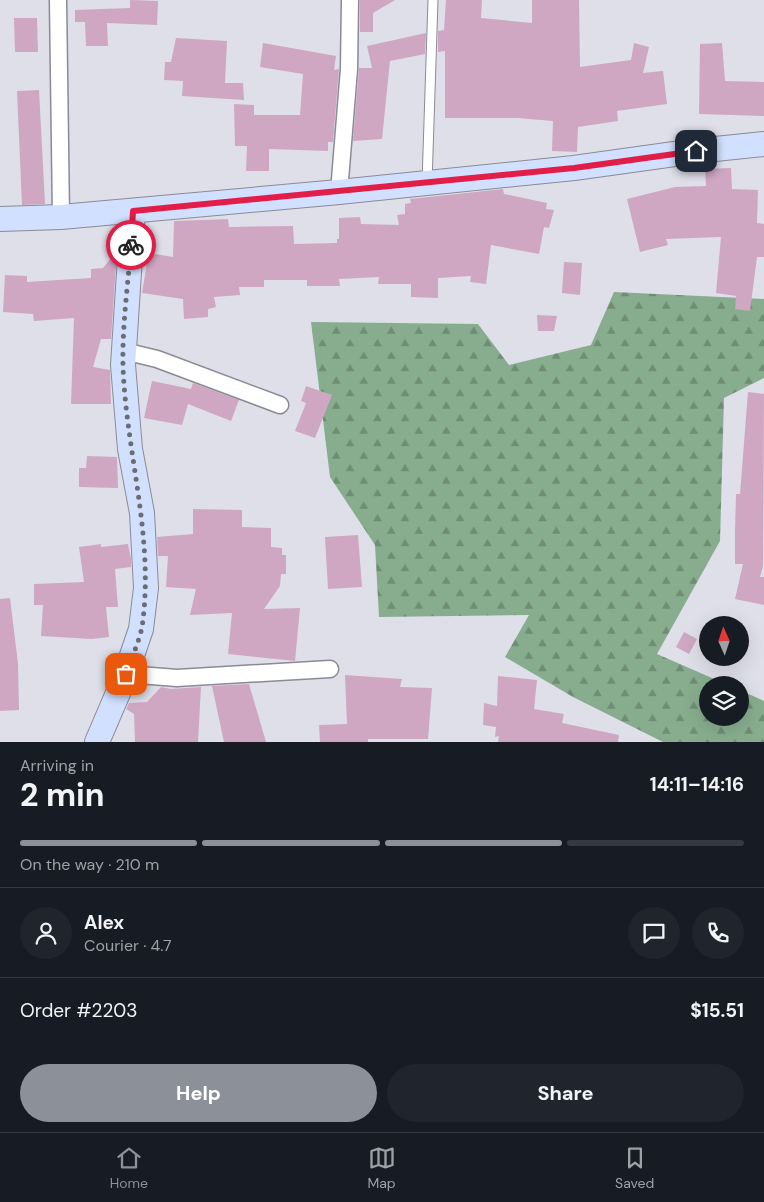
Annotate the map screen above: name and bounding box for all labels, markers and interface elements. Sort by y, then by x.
pin [675,130,717,172]
icon: home [682,137,710,165]
courier [106,220,156,270]
icon: bike [117,231,145,259]
north arrow [699,616,749,666]
map controls [699,616,749,726]
pin [105,653,147,695]
icon: bag [112,660,140,688]
button: layers [699,676,749,726]
text: Arriving in [20,755,94,776]
text: 14:11–14:16 [650,772,744,797]
text: 2 min [20,774,105,816]
text: On the way · 210 m [20,854,159,875]
button: person [20,907,72,959]
button: chat [628,907,680,959]
button: phone [692,907,744,959]
text: Alex [84,910,124,935]
text: Courier · 4.7 [84,935,172,956]
text: Order #2203 [20,998,137,1023]
text: $15.51 [690,998,744,1023]
button: Help [20,1064,377,1122]
button: Share [387,1064,744,1122]
tab: Home [110,1144,148,1192]
tab: Map [367,1144,396,1192]
tab: Saved [615,1144,654,1192]

